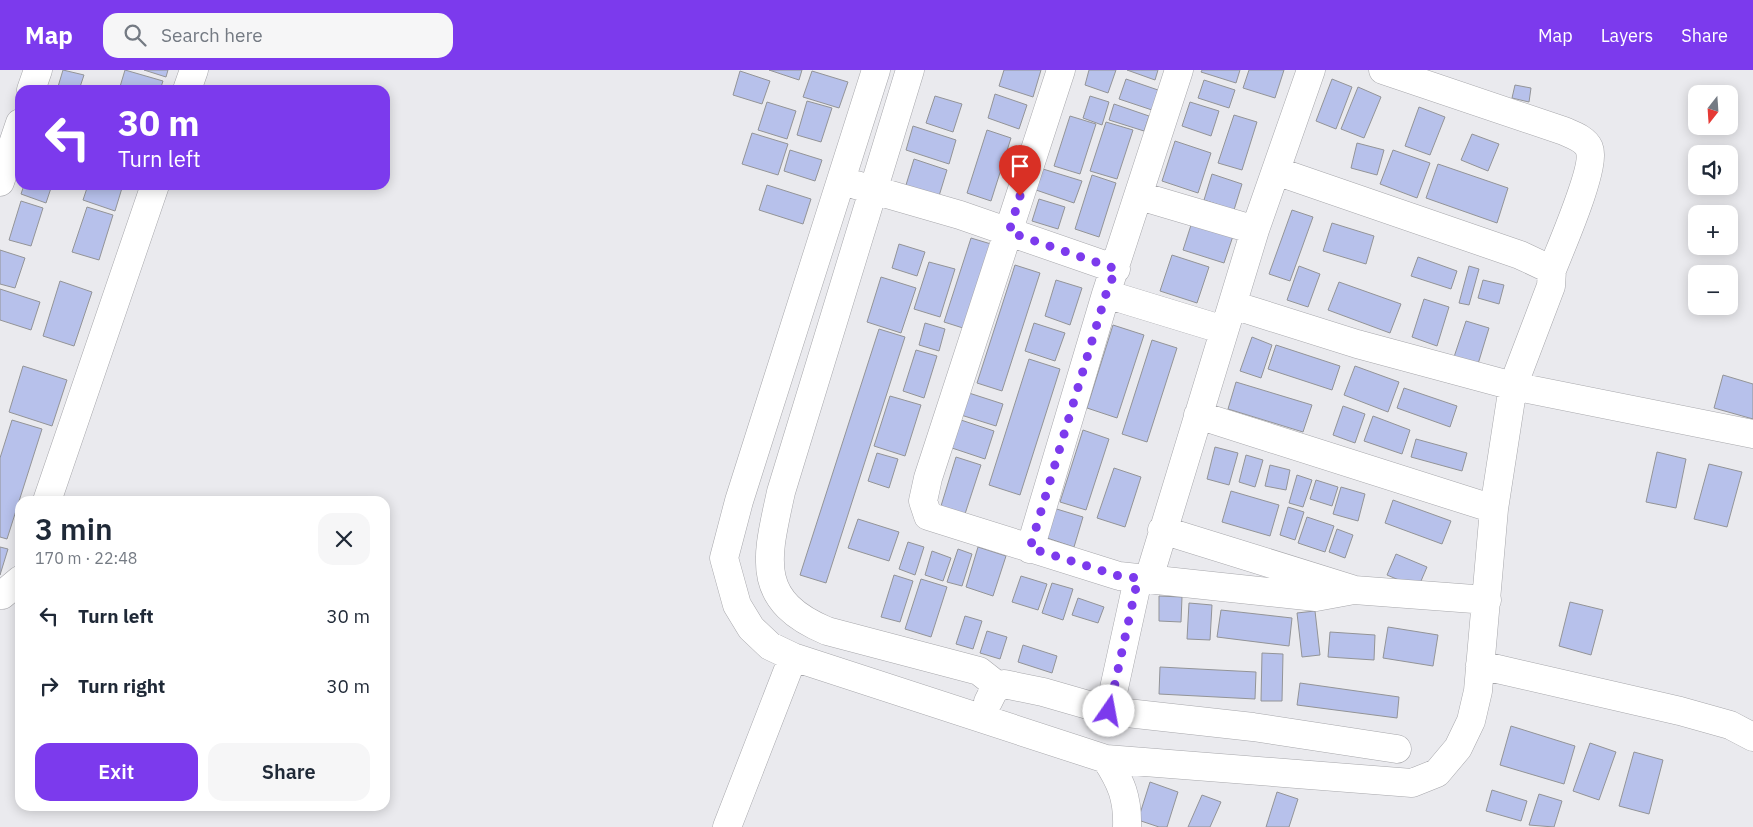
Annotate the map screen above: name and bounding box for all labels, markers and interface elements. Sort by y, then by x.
search box [103,13,453,58]
text: Map [25,19,73,51]
icon: search [121,21,149,49]
text: Search here [161,23,263,47]
text: Map [1538,24,1573,47]
text: Layers [1601,24,1653,47]
text: Share [1681,24,1728,47]
north arrow [1688,85,1738,135]
map controls [1688,85,1738,315]
text: 30 m [118,100,200,146]
icon: left [35,105,100,170]
text: Turn left [118,144,201,173]
pin [999,145,1041,196]
button: sound [1688,145,1738,195]
icon: arrive [1006,152,1034,180]
button: + [1688,205,1738,255]
button: − [1688,265,1738,315]
text: 3 min [35,509,113,548]
button: close [318,513,370,565]
text: 170 m · 22:48 [35,548,137,568]
icon: left [35,602,63,630]
text: Turn left [78,604,154,628]
text: 30 m [326,604,370,628]
icon: right [35,672,63,700]
text: Turn right [78,674,165,698]
text: 30 m [326,674,370,698]
position arrow [1082,684,1134,736]
button: Exit [35,743,198,801]
button: Share [208,743,370,801]

